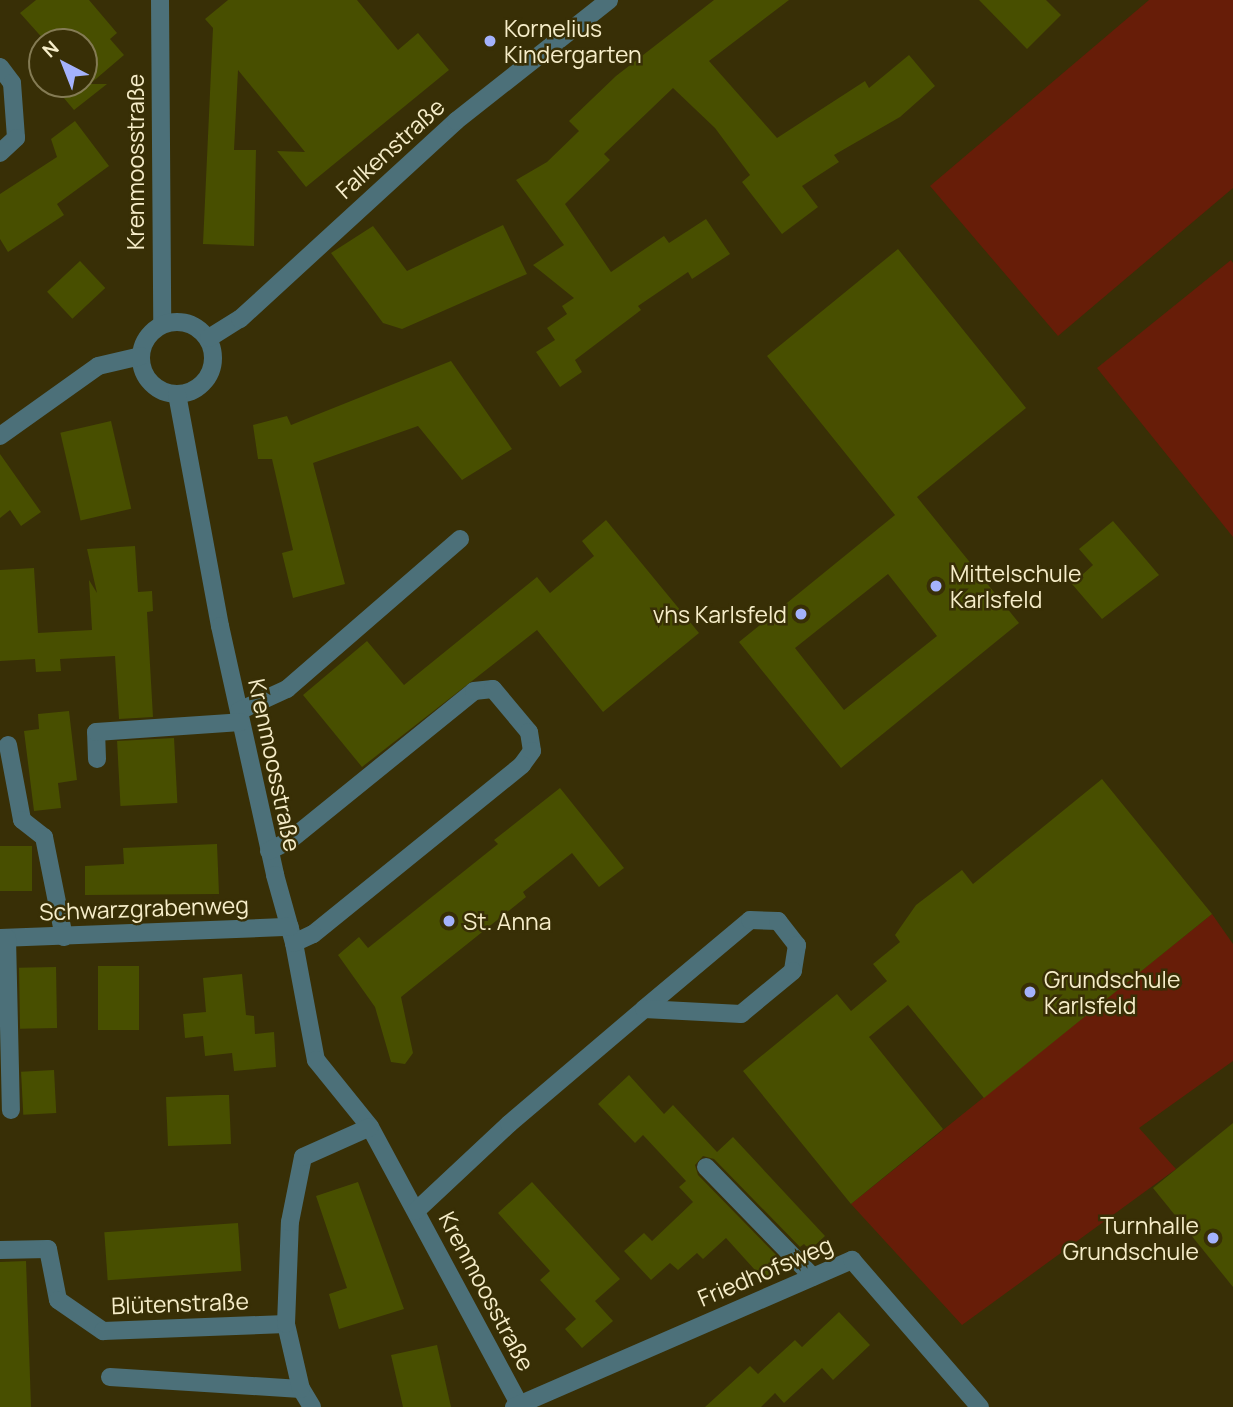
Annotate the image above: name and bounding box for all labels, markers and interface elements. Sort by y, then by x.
place label: Kornelius Kindergarten [504,14,642,68]
north arrow [28,28,98,98]
marker: Kornelius Kindergarten [482,33,498,49]
text: N [37,35,64,63]
street label: Krenmoosstraße [121,74,149,250]
street label: Falkenstraße [330,92,450,204]
place label: Mittelschule Karlsfeld [950,559,1082,613]
marker: Mittelschule Karlsfeld [928,578,944,594]
place label: vhs Karlsfeld [653,600,787,628]
marker: vhs Karlsfeld [793,606,809,622]
street label: Krenmoosstraße [243,676,307,854]
street label: Schwarzgrabenweg [39,891,249,925]
place label: St. Anna [463,907,551,935]
marker: St. Anna [441,913,457,929]
place label: Grundschule Karlsfeld [1044,965,1180,1019]
marker: Grundschule Karlsfeld [1022,984,1038,1000]
street label: Krenmoosstraße [433,1207,541,1375]
place label: Turnhalle Grundschule [1063,1211,1199,1265]
street label: Friedhofsweg [694,1230,836,1312]
marker: Turnhalle Grundschule [1205,1230,1221,1246]
street label: Blütenstraße [111,1287,249,1319]

